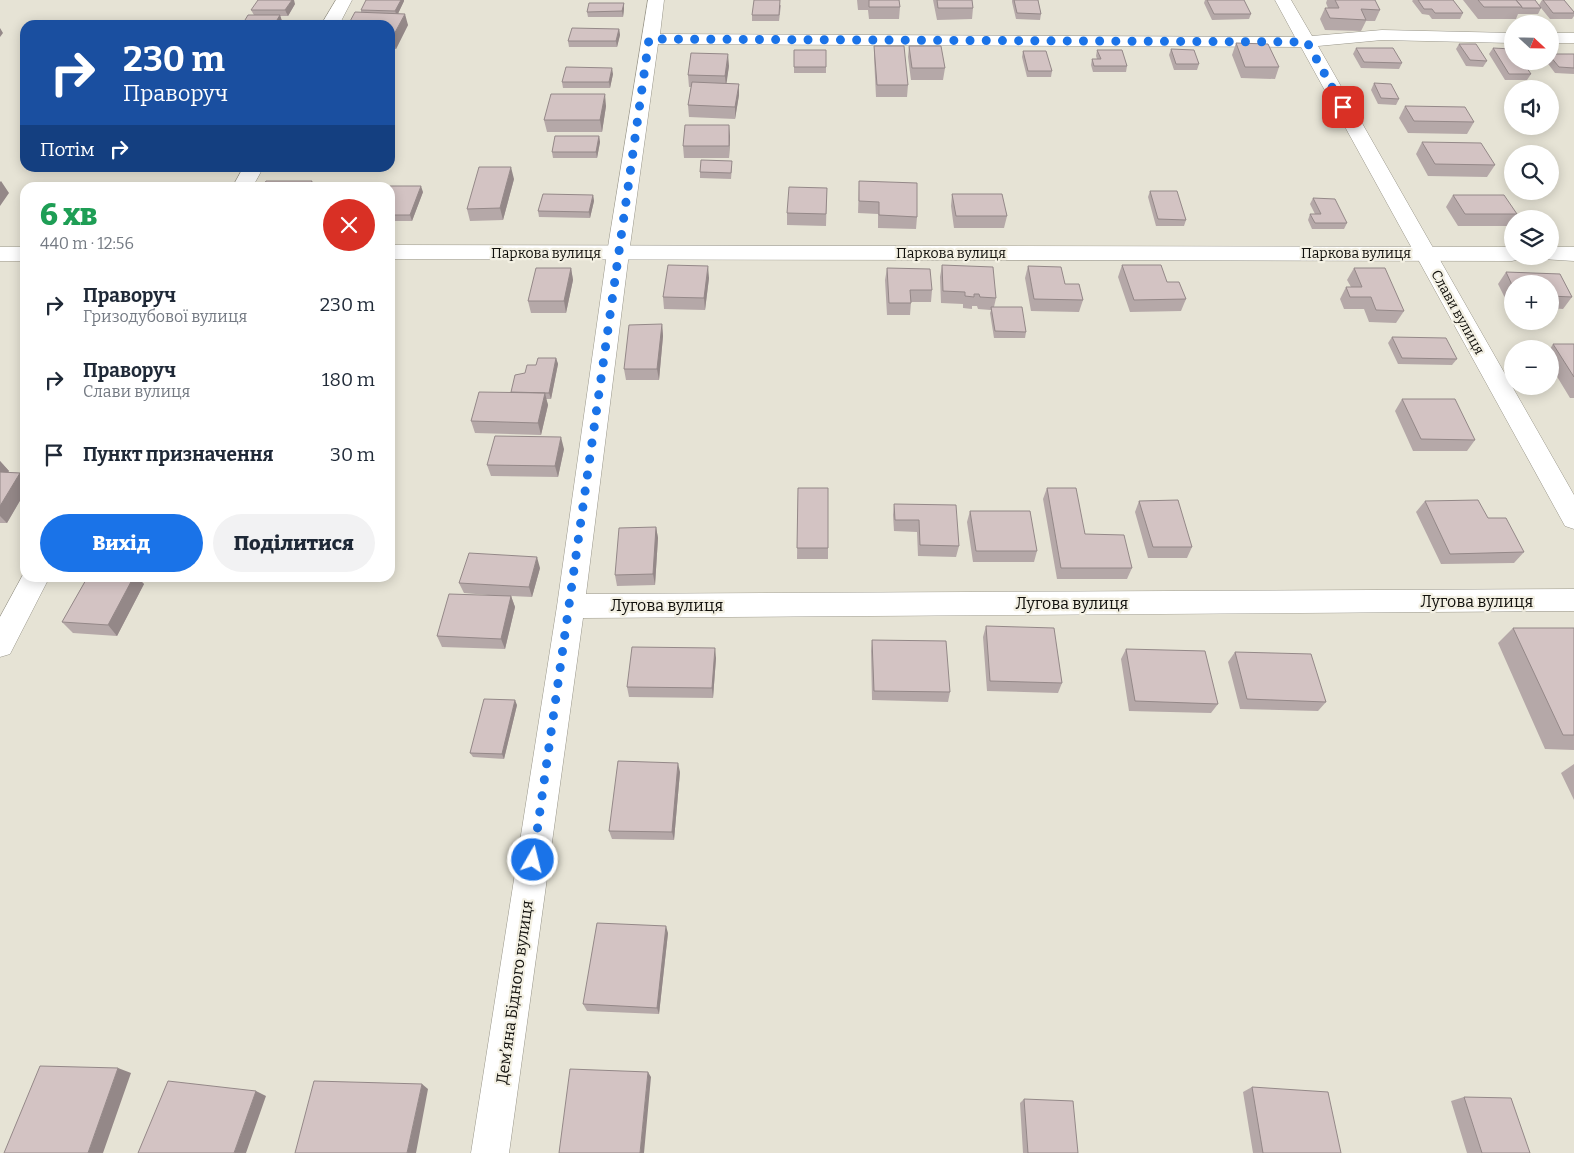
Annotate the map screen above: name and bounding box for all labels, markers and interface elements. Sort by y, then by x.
north arrow [1504,15,1559,70]
map controls [1504,15,1559,395]
text: 230 m [123,38,225,80]
icon: right [40,40,105,105]
text: Праворуч [123,80,228,107]
button: sound [1504,80,1559,135]
pin [1322,86,1364,128]
icon: arrive [1329,93,1357,121]
icon: right [105,135,133,163]
text: Потім [40,138,95,161]
button: search [1504,145,1559,200]
text: 6 хв [40,197,97,233]
button: close [323,199,375,251]
button: layers [1504,210,1559,265]
text: 440 m · 12:56 [40,234,134,253]
street label: Паркова вулиця [491,245,601,262]
street label: Паркова вулиця [896,245,1006,262]
street label: Паркова вулиця [1301,245,1411,262]
street label: Слави вулиця [1427,267,1488,358]
button: + [1504,275,1559,330]
text: Праворуч [83,284,176,307]
icon: right [40,291,68,319]
text: 230 m [320,293,375,316]
text: Гризодубової вулиця [83,307,247,326]
button: − [1504,340,1559,395]
text: Праворуч [83,359,176,382]
icon: right [40,366,68,394]
text: 180 m [322,368,375,391]
text: Слави вулиця [83,382,190,401]
icon: arrive [40,441,68,469]
text: Пункт призначення [83,443,274,466]
text: 30 m [330,443,375,466]
button: Вихід [40,514,203,572]
button: Поділитися [213,514,375,572]
street label: Лугова вулиця [1421,592,1534,611]
street label: Лугова вулиця [1016,594,1129,613]
street label: Лугова вулиця [611,596,724,615]
position arrow [506,833,558,885]
street label: Дем’яна Бідного вулиця [492,899,537,1085]

